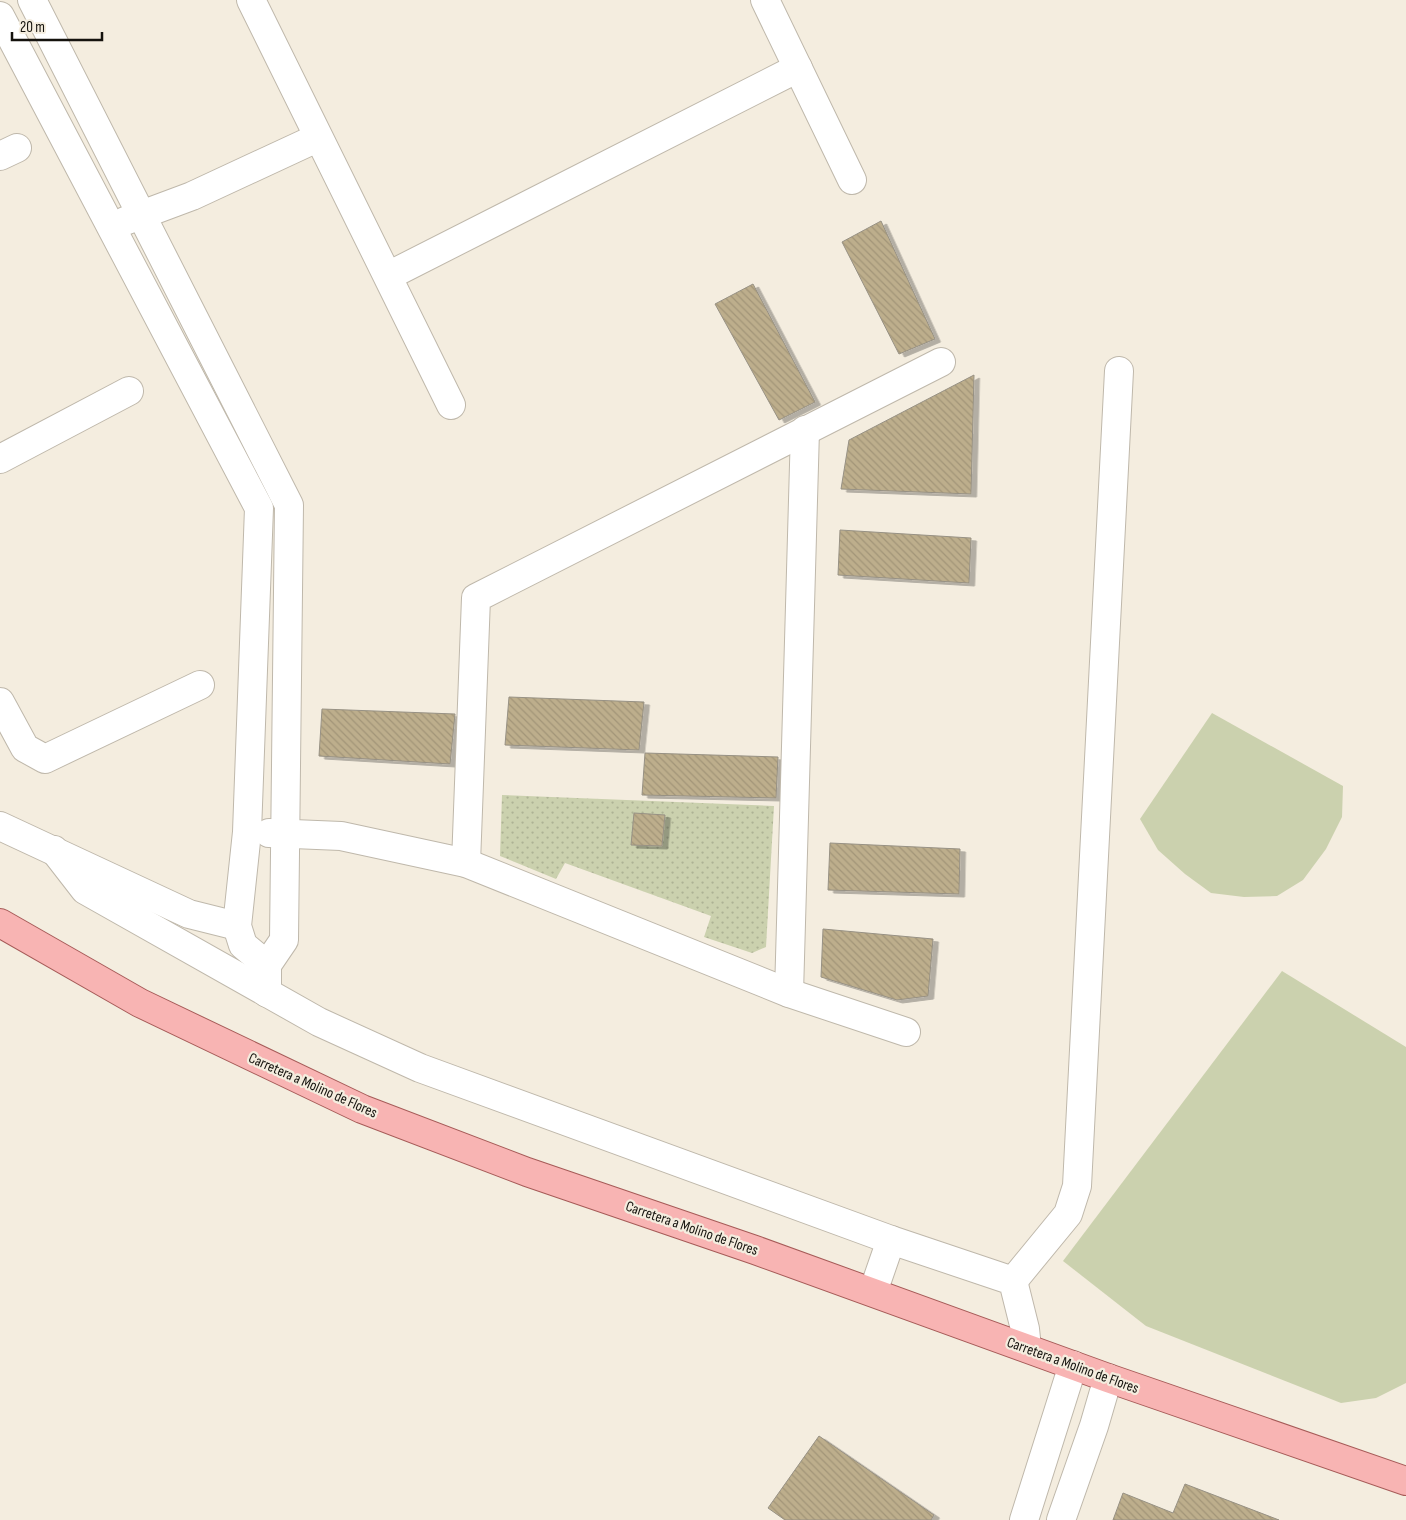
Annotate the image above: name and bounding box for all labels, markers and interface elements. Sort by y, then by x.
scale bar [12,10,102,42]
text: 20 m [20,18,45,37]
street label: Carretera a Molino de Flores [245,1049,380,1122]
street label: Carretera a Molino de Flores [623,1197,761,1260]
street label: Carretera a Molino de Flores [1004,1333,1141,1398]

